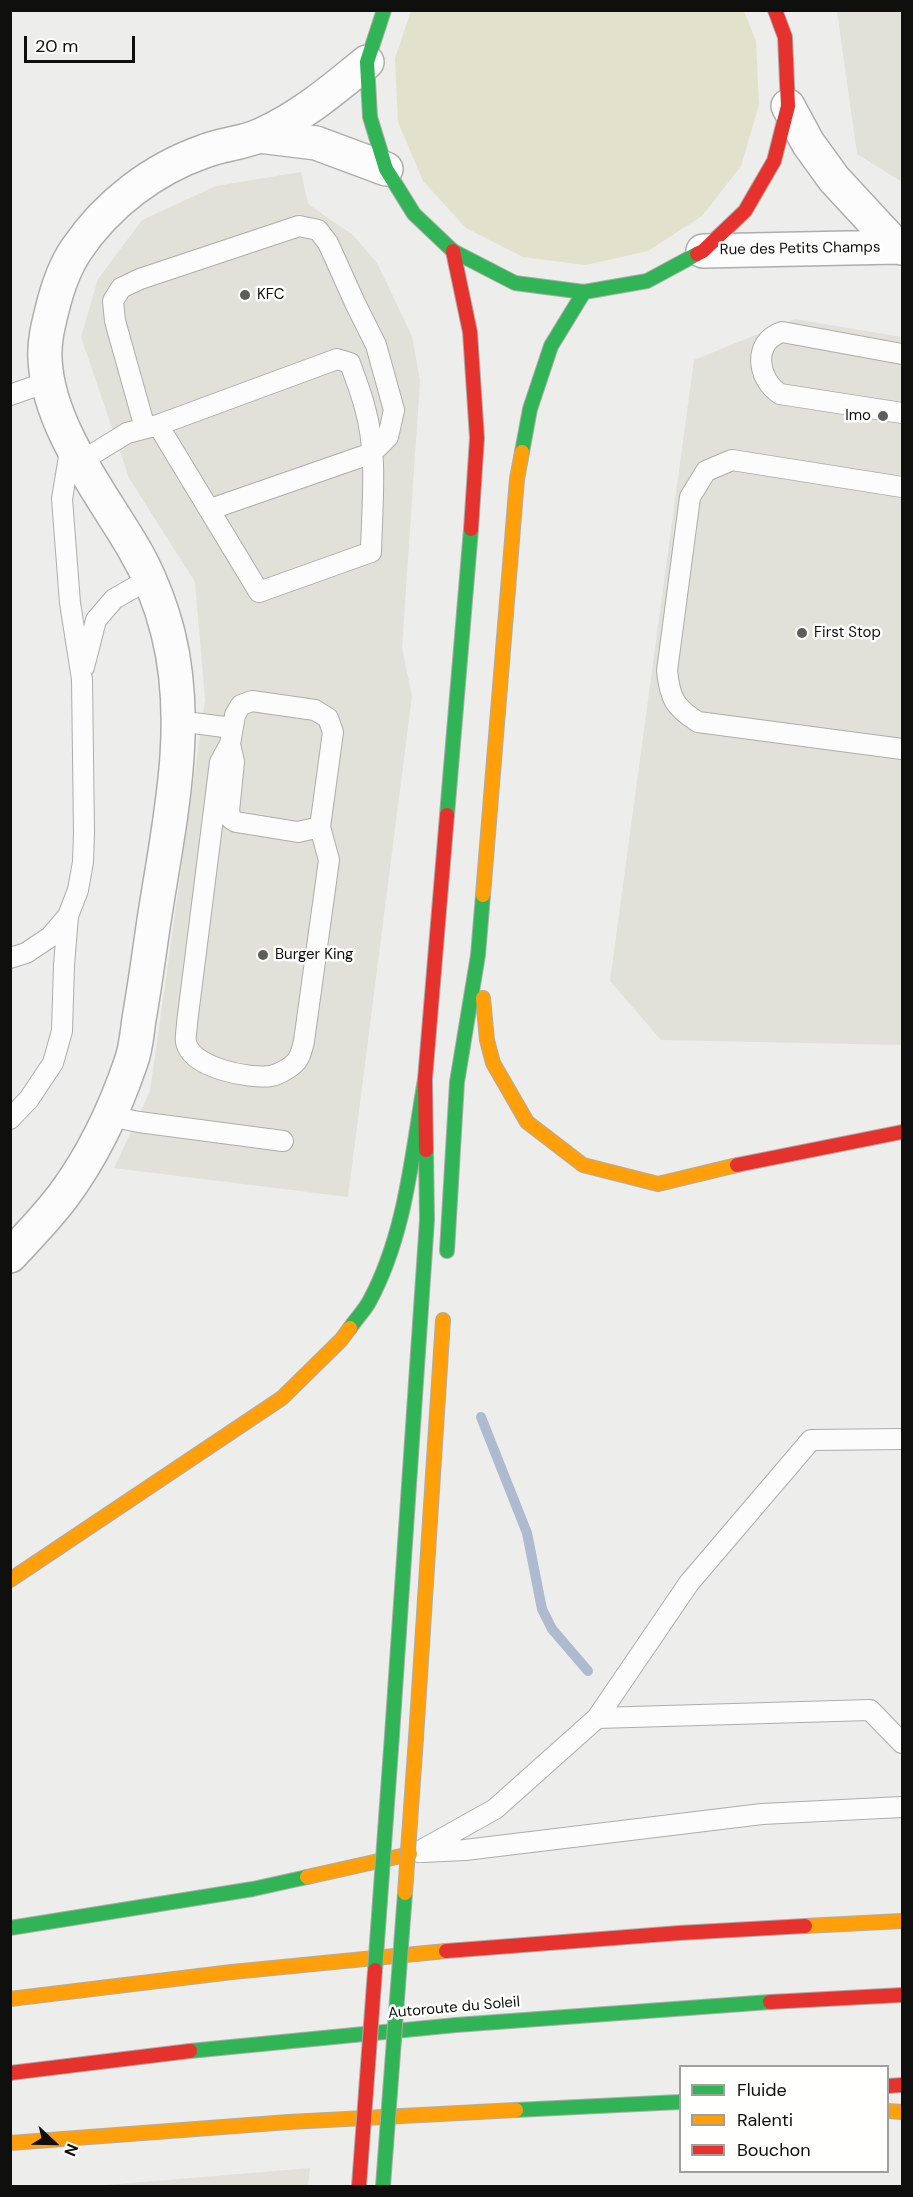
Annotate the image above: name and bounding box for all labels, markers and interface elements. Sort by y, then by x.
scale bar [27,24,138,62]
text: 20 m [35,34,78,58]
street label: Rue des Petits Champs [720,239,880,259]
place label: KFC [257,286,285,304]
marker: KFC [238,288,252,302]
place label: Imo [845,407,871,425]
marker: Imo [876,409,890,423]
place label: First Stop [814,624,881,642]
marker: First Stop [795,626,809,640]
place label: Burger King [275,946,353,964]
marker: Burger King [256,948,270,962]
street label: Autoroute du Soleil [387,1993,521,2023]
legend [679,2065,889,2173]
text: Fluide [737,2078,787,2102]
text: Ralenti [737,2108,793,2132]
north arrow [24,2113,84,2173]
text: Bouchon [737,2138,811,2162]
text: N [59,2141,83,2159]

